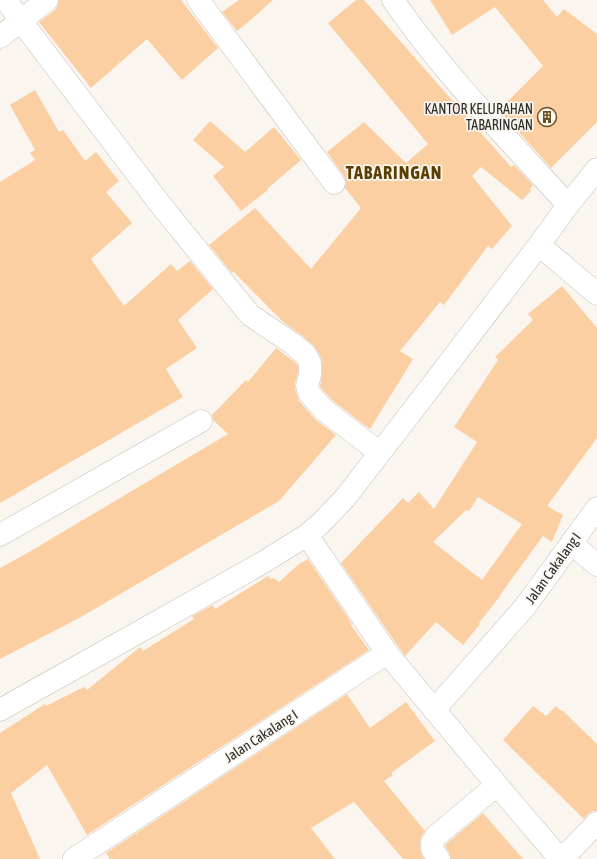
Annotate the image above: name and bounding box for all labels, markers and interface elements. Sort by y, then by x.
place label: KANTOR KELURAHAN TABARINGAN [424,101,533,133]
building icon: KANTOR KELURAHAN TABARINGAN [536,106,558,128]
district label: TABARINGAN [346,162,442,183]
street label: Jalan Cakalang I [522,529,584,607]
street label: Jalan Cakalang I [221,706,301,766]

